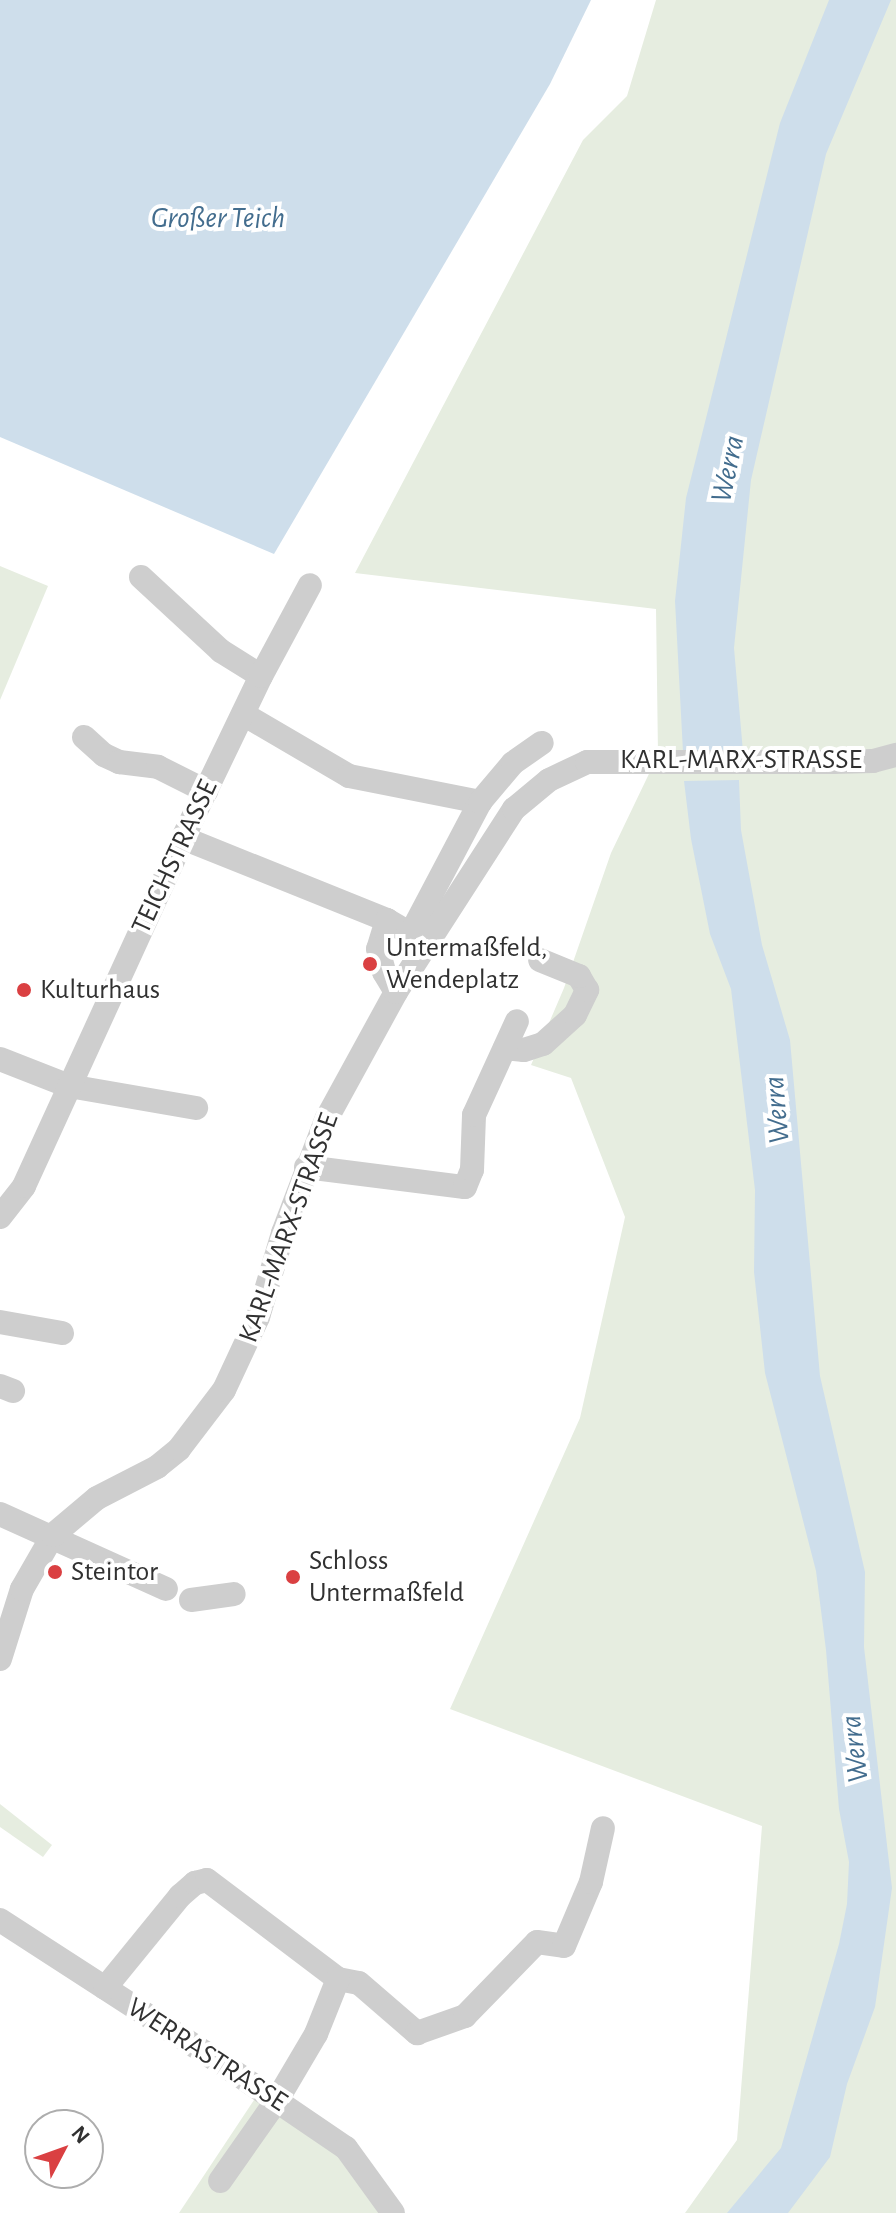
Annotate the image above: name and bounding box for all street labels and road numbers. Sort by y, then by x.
street label: KARL-MARX-STRASSE [620,743,862,777]
street label: TEICHSTRASSE [125,775,225,939]
street label: KARL-MARX-STRASSE [232,1109,346,1347]
street label: WERRASTRASSE [121,1991,293,2119]

